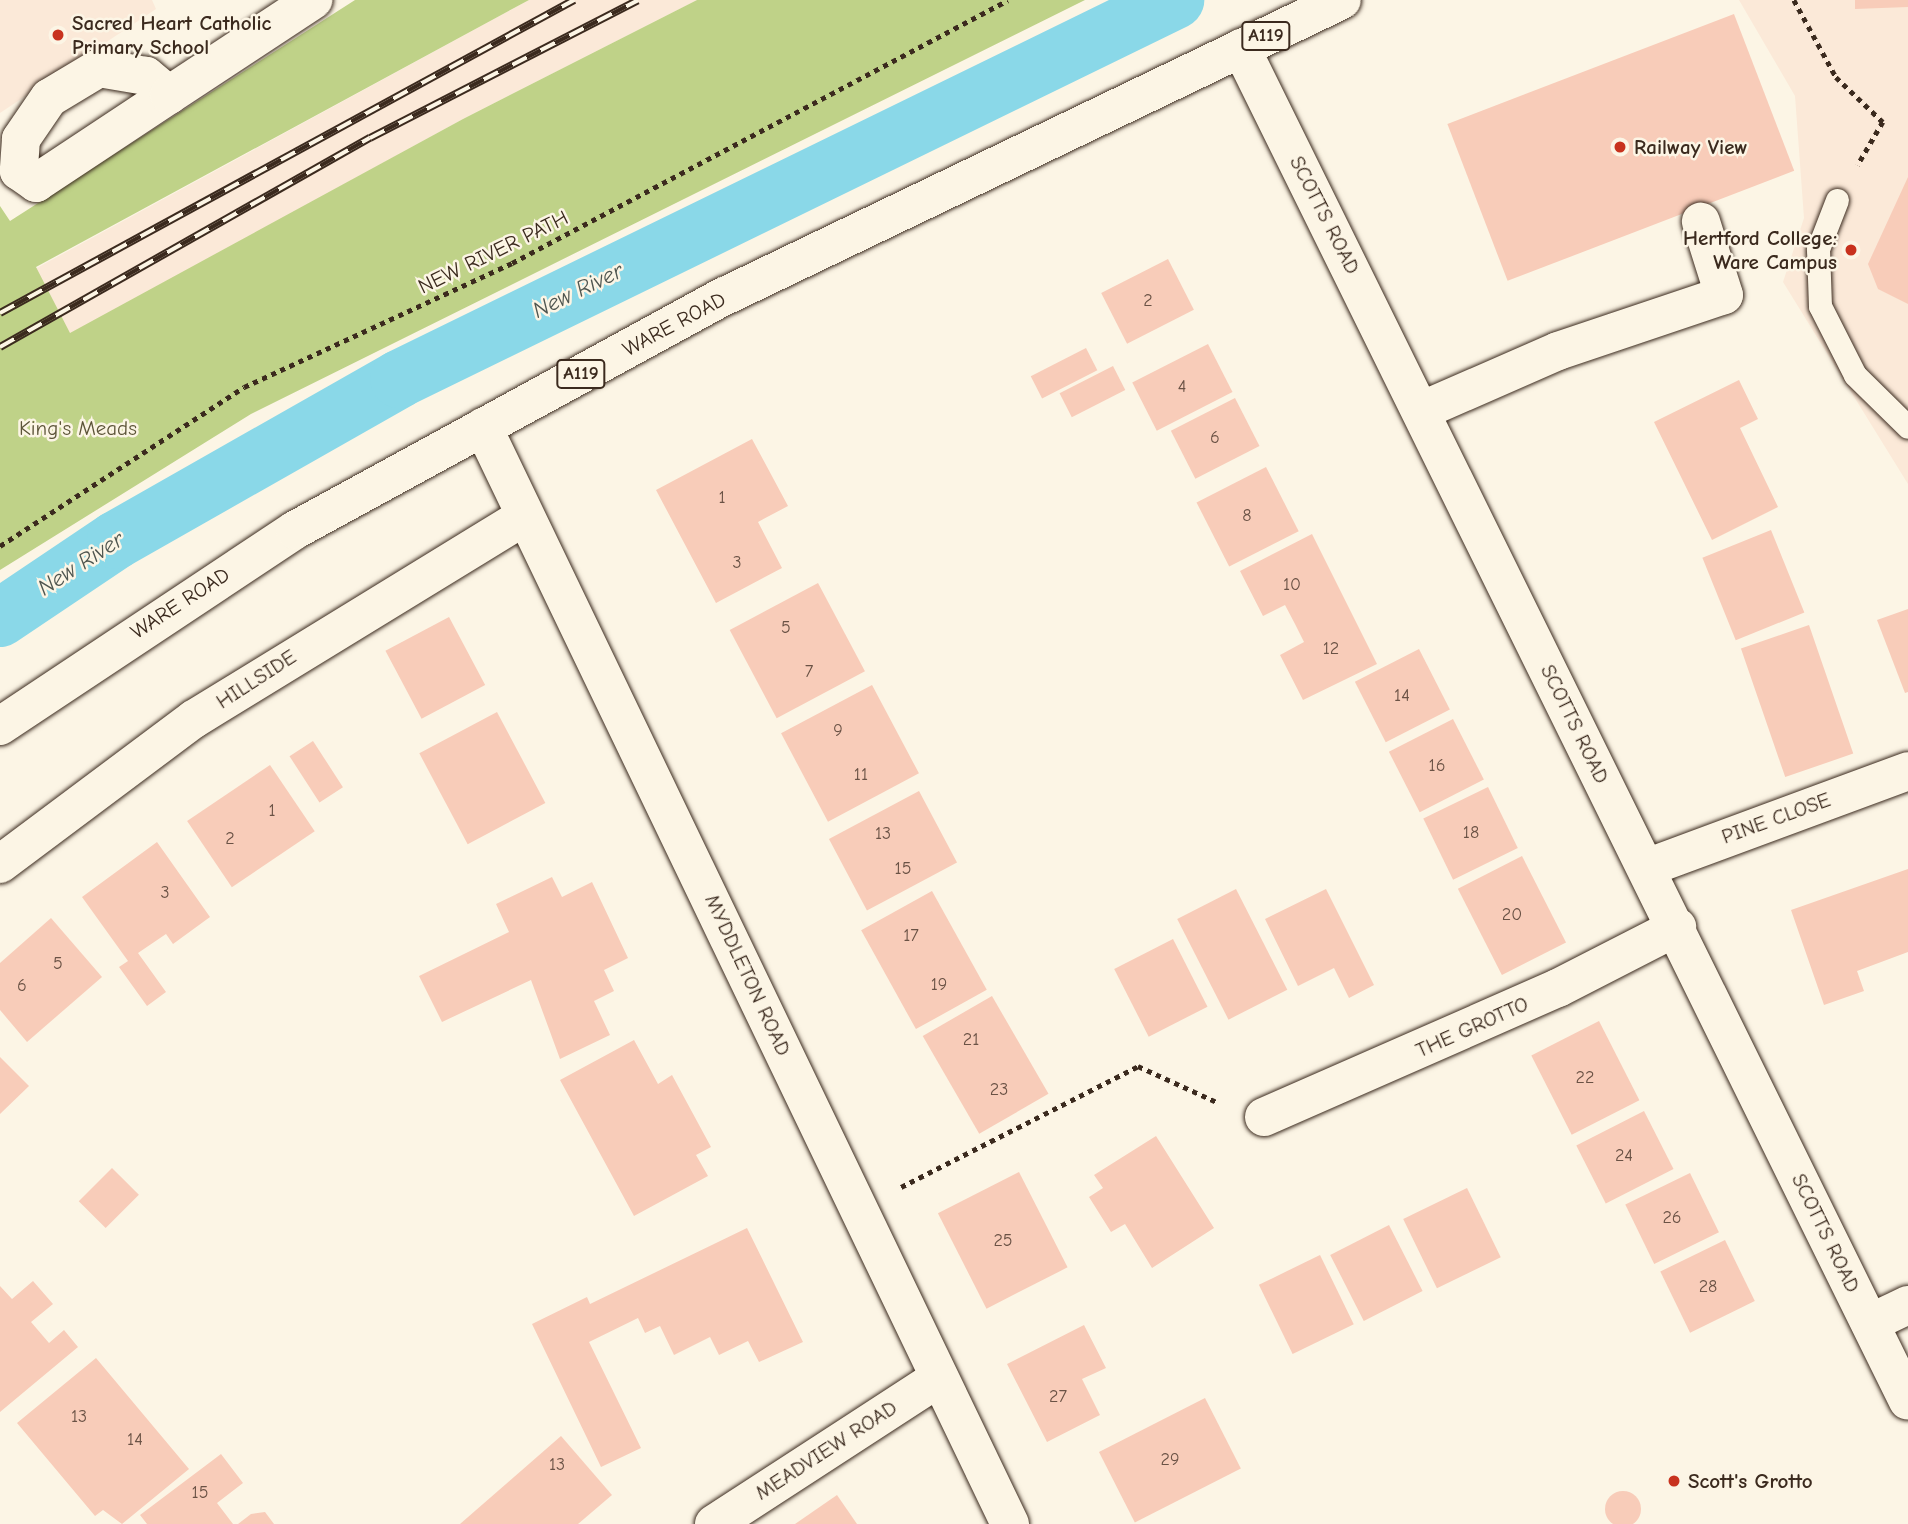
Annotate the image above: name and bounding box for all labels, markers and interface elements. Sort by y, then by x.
place label: Sacred Heart Catholic Primary School [72,10,271,60]
road number: A119 [1240,20,1292,52]
marker: Sacred Heart Catholic Primary School [50,27,66,43]
place label: Railway View [1634,134,1747,160]
marker: Railway View [1612,139,1628,155]
street label: SCOTTS ROAD [1284,152,1366,278]
street label: NEW RIVER PATH [414,205,572,299]
place label: Hertford College: Ware Campus [1683,225,1837,275]
marker: Hertford College: Ware Campus [1843,242,1859,258]
water label: New River [528,257,628,325]
street label: WARE ROAD [618,286,730,362]
house number: 2 [1143,290,1153,312]
road number: A119 [555,358,607,390]
house number: 4 [1178,376,1186,398]
park label: King's Meads [19,415,137,441]
house number: 6 [1210,427,1220,449]
house number: 1 [718,487,726,509]
house number: 8 [1242,505,1252,527]
water label: New River [33,526,129,602]
house number: 3 [732,552,742,574]
street label: WARE ROAD [126,562,234,644]
house number: 10 [1283,574,1301,596]
house number: 5 [781,617,791,639]
house number: 12 [1323,638,1339,660]
street label: HILLSIDE [211,644,301,714]
street label: SCOTTS ROAD [1535,660,1615,788]
house number: 7 [805,661,813,683]
house number: 14 [1394,685,1410,707]
house number: 9 [833,720,843,742]
house number: 16 [1429,755,1445,777]
house number: 11 [854,764,868,786]
street label: PINE CLOSE [1718,787,1834,849]
house number: 1 [268,800,276,822]
house number: 18 [1463,822,1479,844]
house number: 13 [875,823,891,845]
house number: 2 [225,828,235,850]
house number: 15 [895,858,911,880]
house number: 3 [160,882,170,904]
street label: MYDDLETON ROAD [700,890,796,1060]
house number: 20 [1502,904,1522,926]
house number: 17 [903,925,919,947]
house number: 5 [53,953,63,975]
house number: 19 [931,974,947,996]
house number: 6 [17,975,27,997]
street label: THE GROTTO [1412,991,1532,1063]
house number: 21 [963,1029,979,1051]
house number: 22 [1576,1067,1594,1089]
house number: 23 [990,1079,1008,1101]
house number: 24 [1615,1145,1633,1167]
street label: SCOTTS ROAD [1786,1169,1866,1297]
house number: 26 [1662,1207,1682,1229]
house number: 25 [993,1230,1013,1252]
house number: 28 [1699,1276,1717,1298]
house number: 27 [1049,1386,1067,1408]
street label: MEADVIEW ROAD [750,1395,902,1505]
house number: 13 [71,1406,87,1428]
house number: 14 [127,1429,143,1451]
house number: 29 [1161,1449,1179,1471]
house number: 13 [549,1454,565,1476]
place label: Scott's Grotto [1688,1468,1813,1494]
marker: Scott's Grotto [1666,1473,1682,1489]
house number: 15 [192,1482,208,1504]

